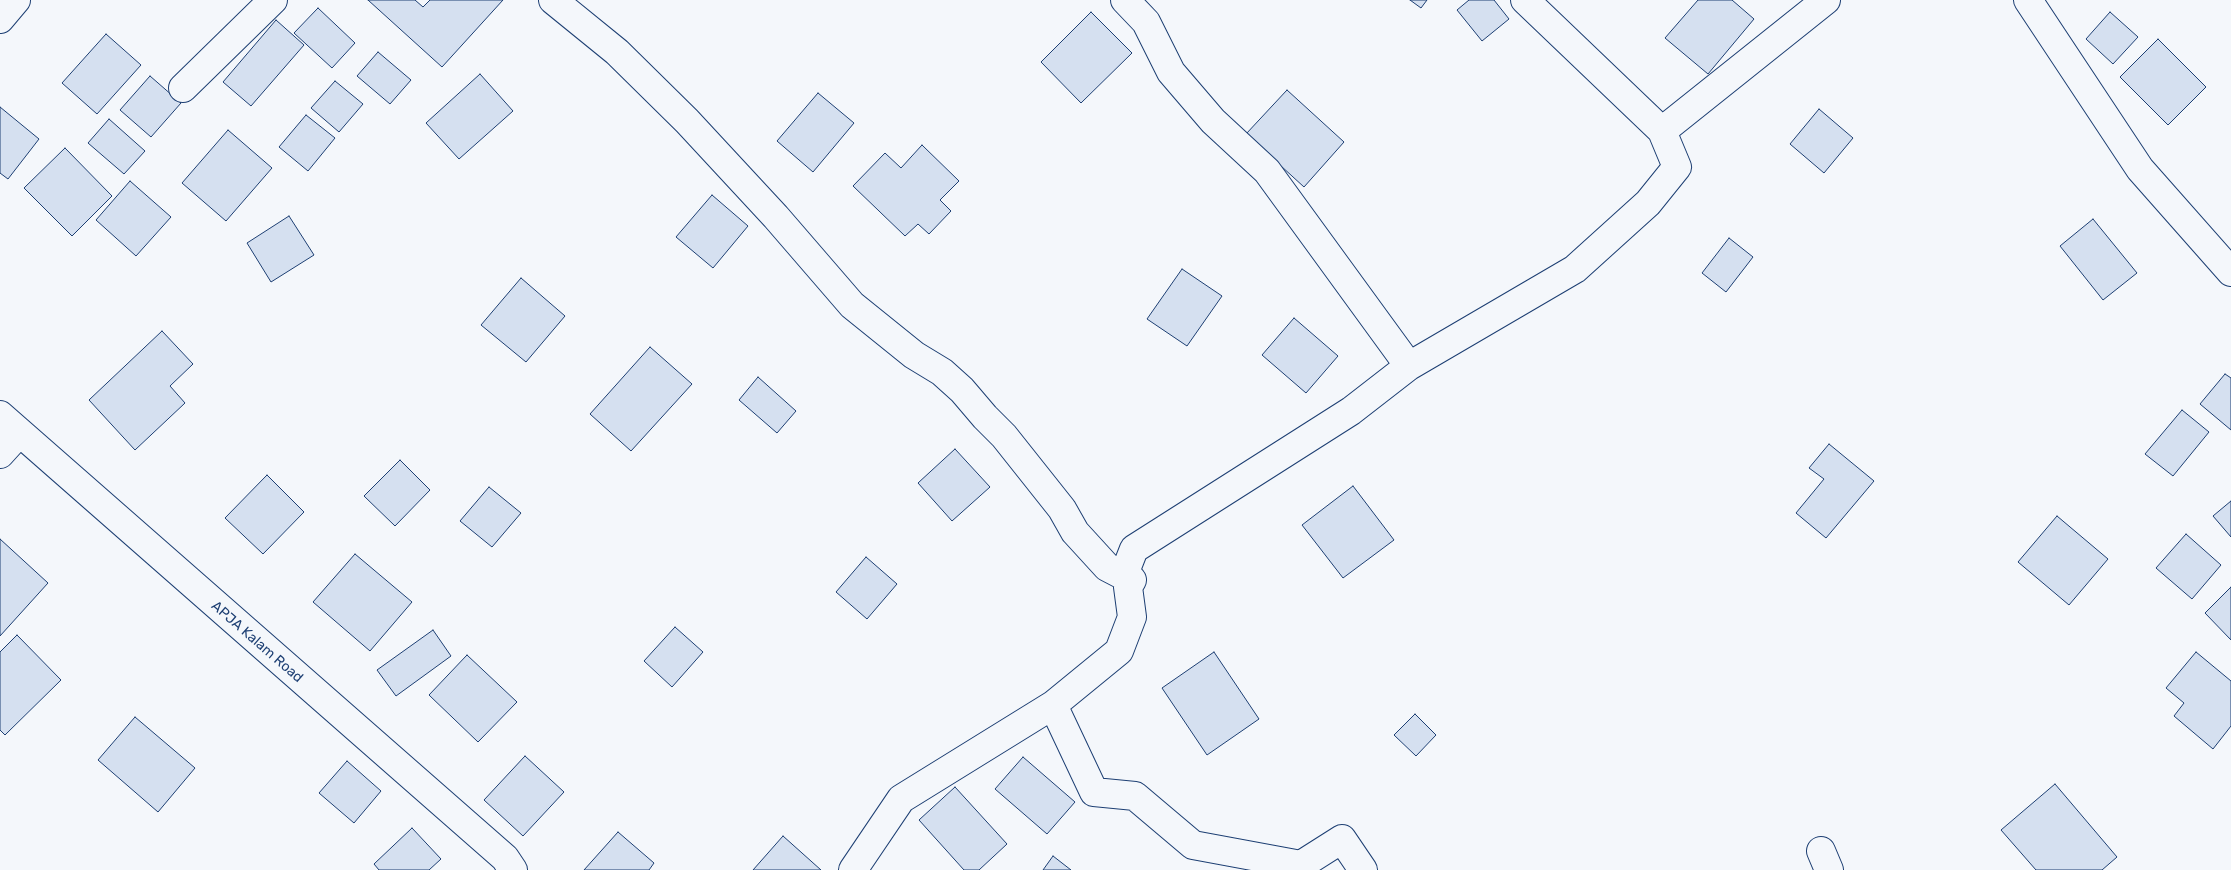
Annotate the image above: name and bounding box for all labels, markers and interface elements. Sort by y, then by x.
street label: APJA Kalam Road [208,598,306,686]

